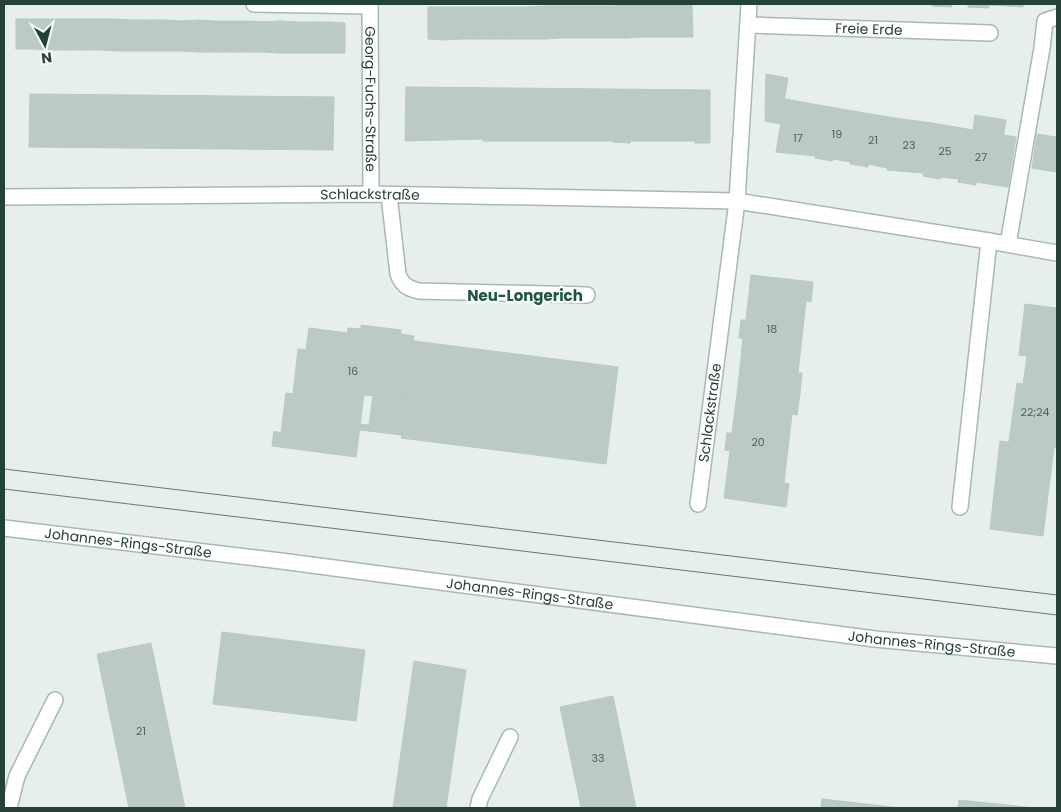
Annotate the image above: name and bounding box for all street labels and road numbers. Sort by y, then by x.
street label: Freie Erde [835,18,903,40]
street label: Georg-Fuchs-Straße [360,26,381,172]
street label: Schlackstraße [320,184,420,205]
street label: Schlackstraße [693,362,726,463]
street label: Johannes-Rings-Straße [43,523,213,563]
street label: Johannes-Rings-Straße [445,573,615,615]
street label: Johannes-Rings-Straße [847,626,1017,662]

